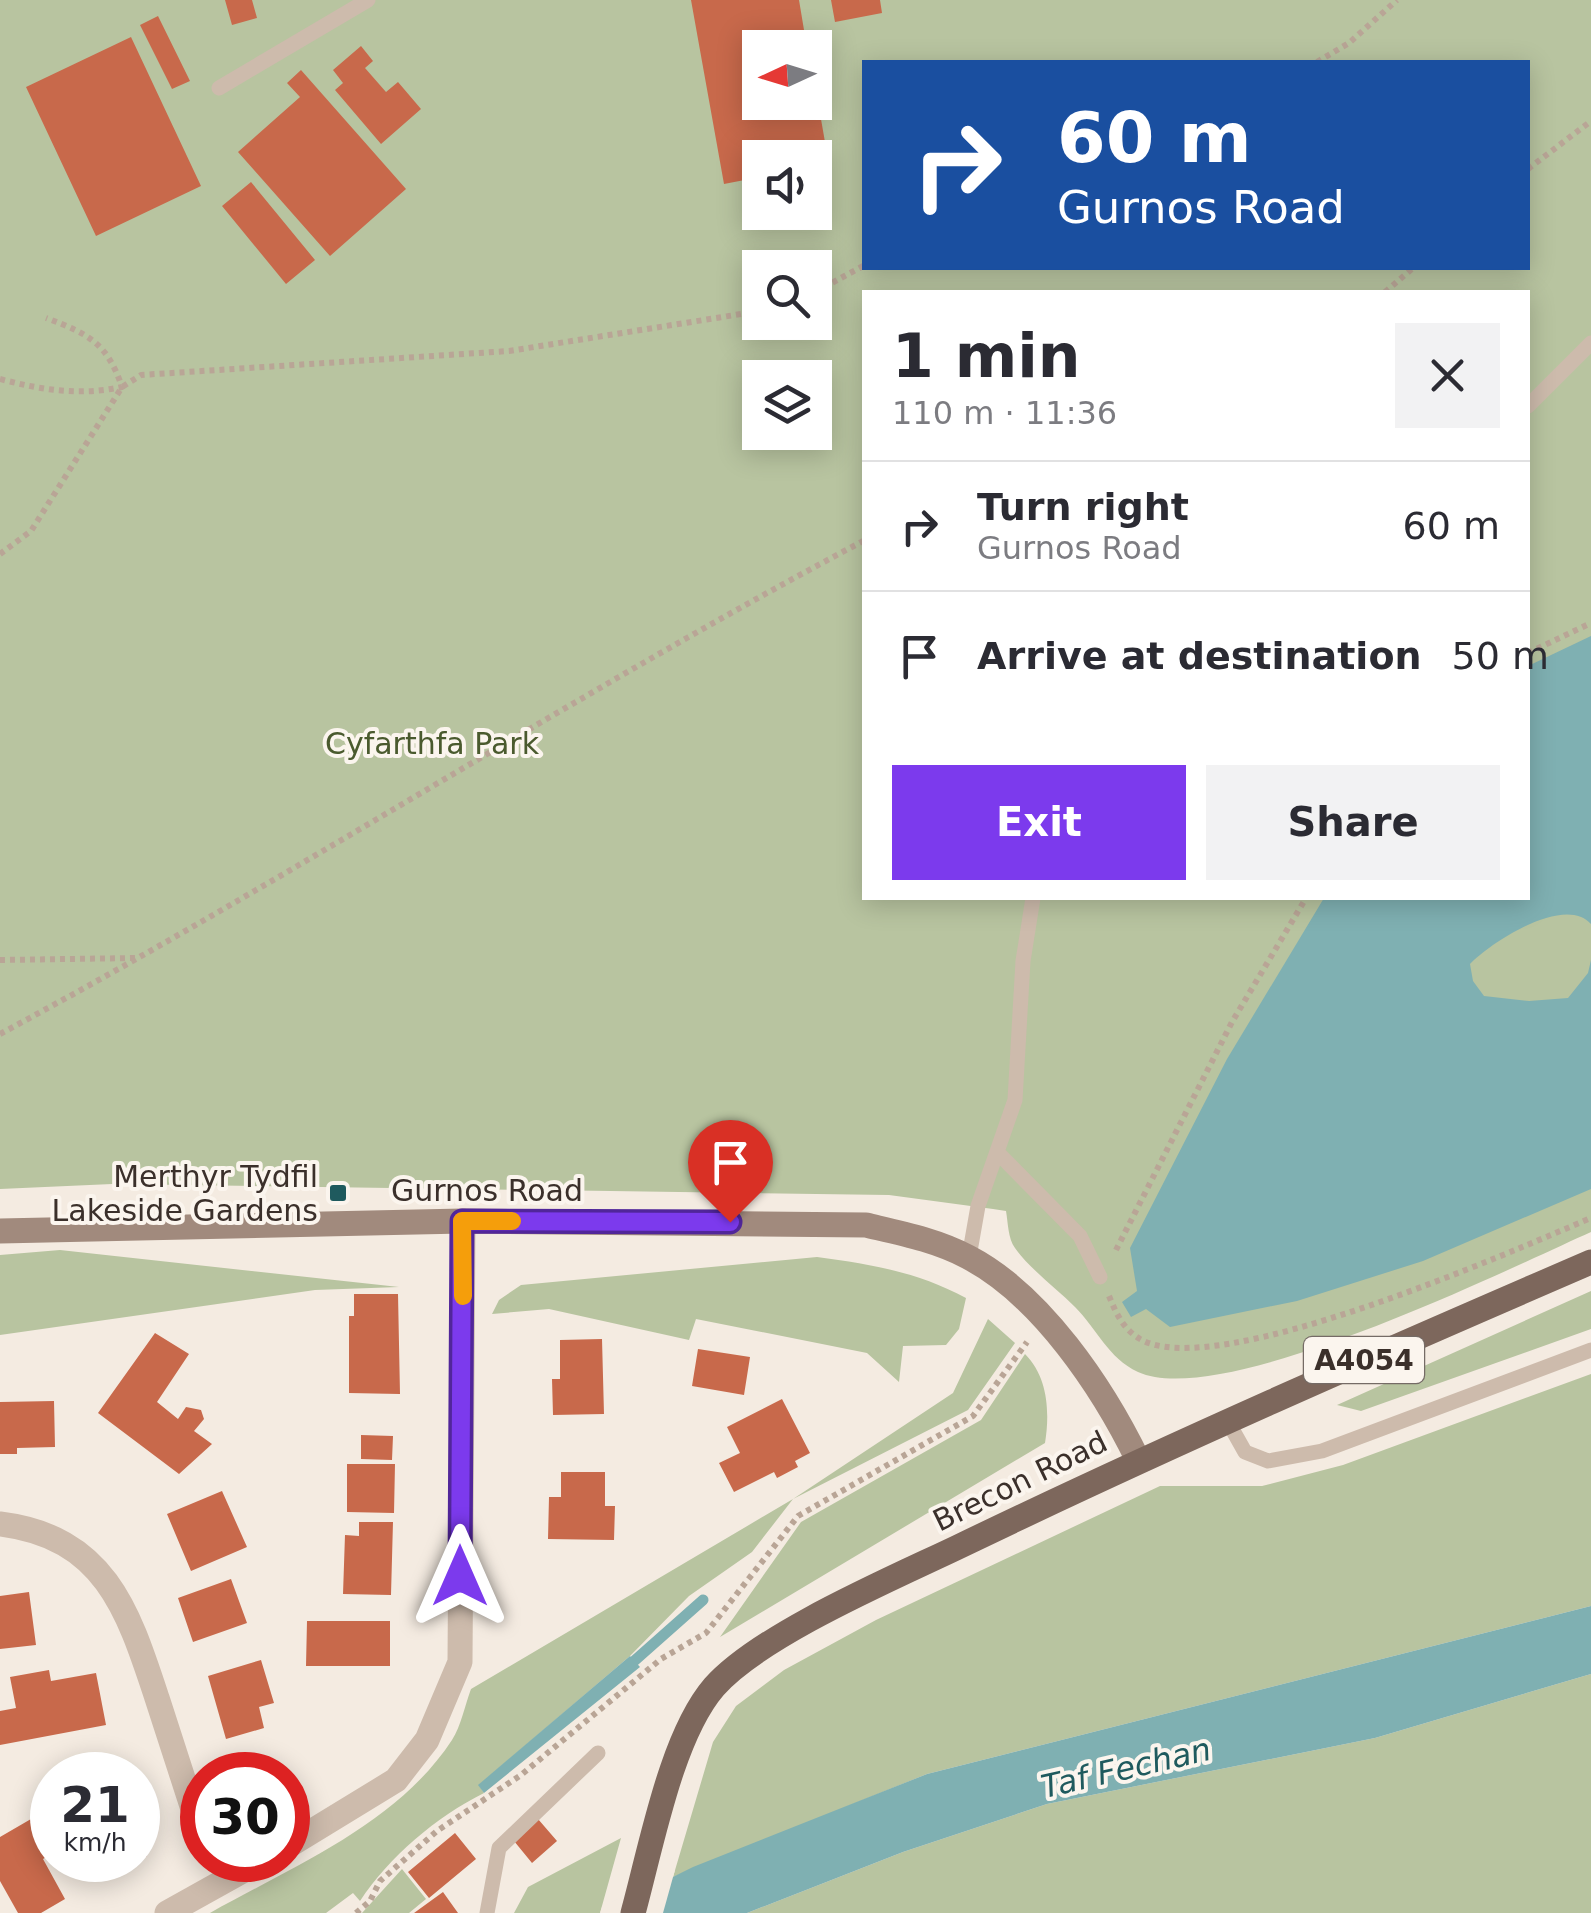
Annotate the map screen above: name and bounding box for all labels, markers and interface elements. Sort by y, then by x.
north arrow [742,30,832,120]
map controls [742,30,832,450]
text: 60 m [1057,97,1252,179]
icon: right [892,100,1022,230]
button: sound [742,140,832,230]
text: Gurnos Road [1057,181,1345,234]
button: search [742,250,832,340]
text: 1 min [892,321,1080,391]
button: close [1395,323,1500,428]
button: layers [742,360,832,450]
text: 110 m · 11:36 [892,394,1117,432]
text: Turn right [977,485,1189,529]
icon: right [892,499,947,554]
text: 60 m [1403,504,1500,548]
text: Gurnos Road [977,529,1182,567]
icon: arrive [892,629,947,684]
text: Arrive at destination [977,634,1422,678]
text: 50 m [1452,634,1549,678]
park label: Cyfarthfa Park [325,726,540,761]
button: Exit [892,765,1186,880]
button: Share [1206,765,1500,880]
pin [688,1120,773,1223]
icon: arrive [703,1135,758,1190]
place label: Merthyr Tydfil Lakeside Gardens [52,1159,318,1228]
street label: Gurnos Road [391,1173,583,1208]
marker: Merthyr Tydfil Lakeside Gardens [327,1182,349,1204]
road number: A4054 [1304,1337,1424,1383]
street label: Brecon Road [927,1424,1113,1538]
position arrow [408,1524,512,1628]
water label: Taf Fechan [1037,1730,1215,1806]
speed limit sign: 30 [180,1752,310,1882]
text: 21 [60,1776,130,1834]
text: km/h [63,1828,127,1857]

